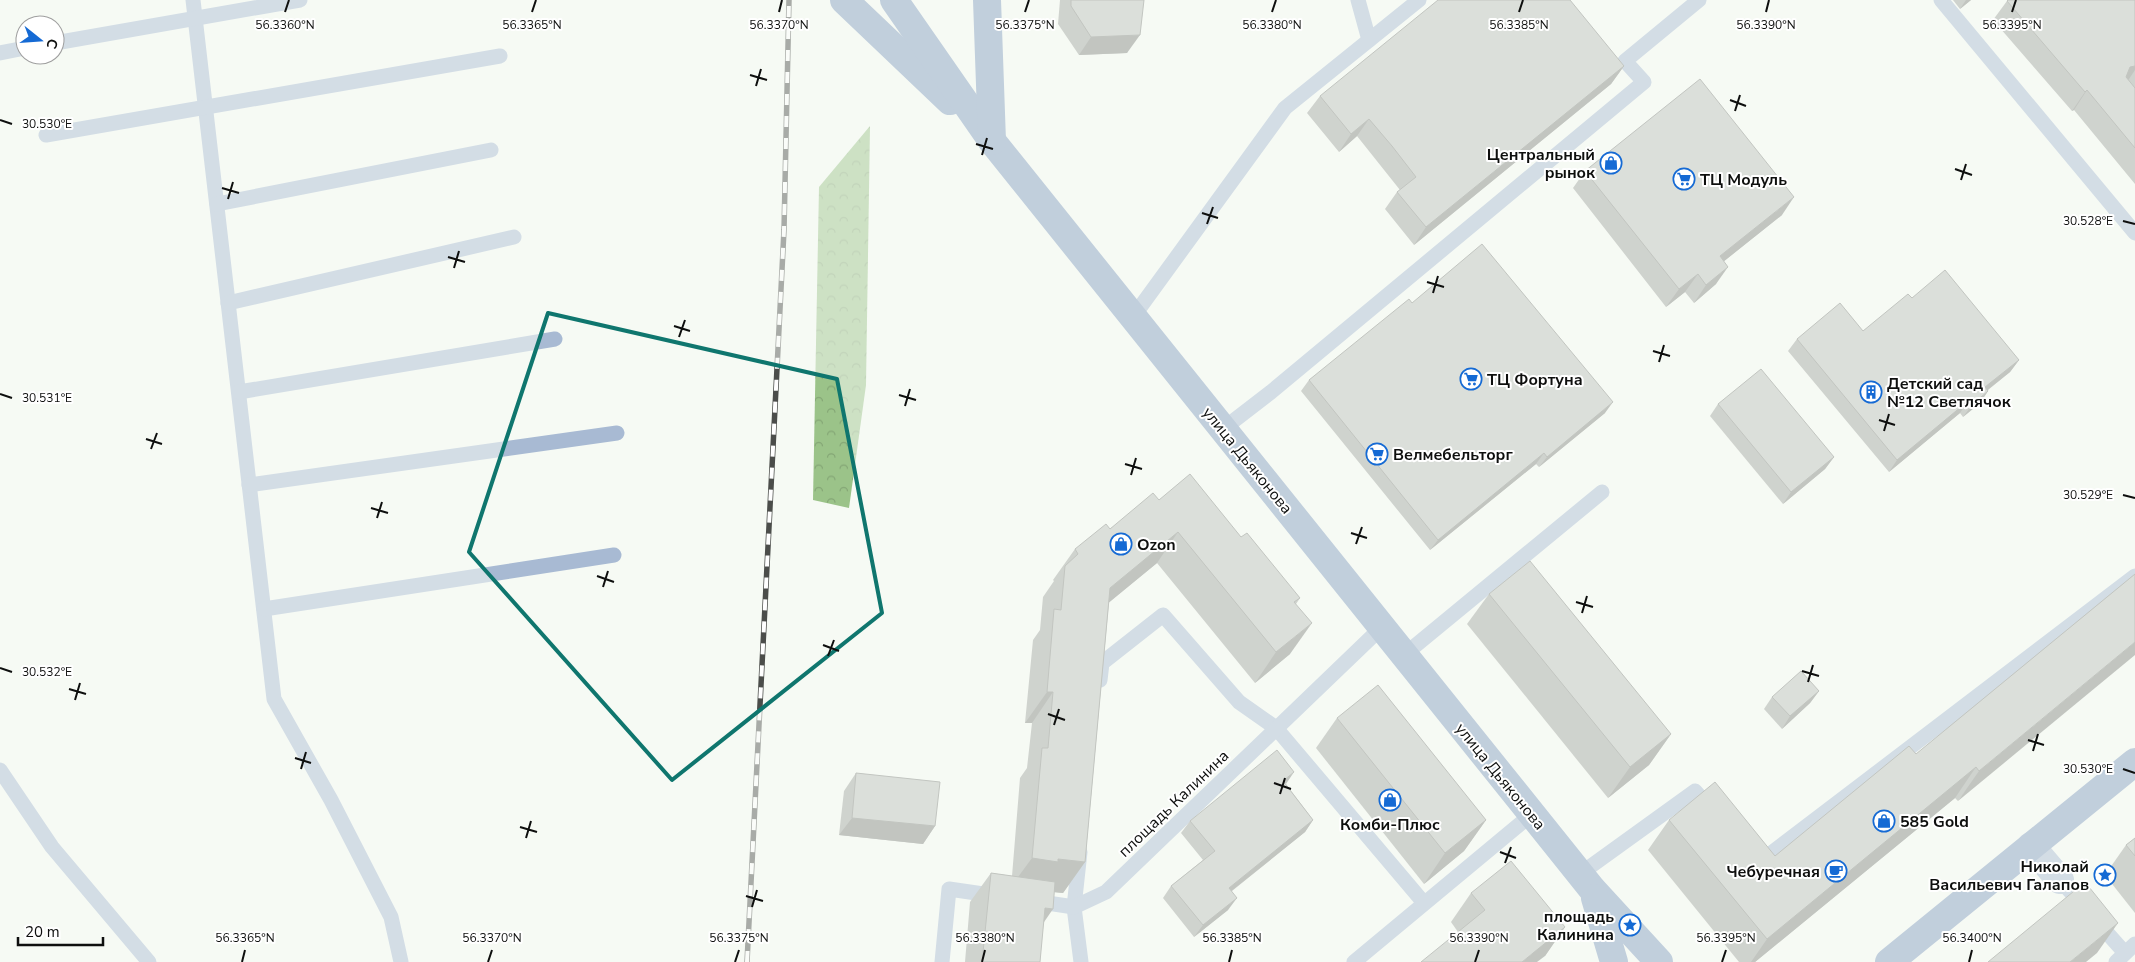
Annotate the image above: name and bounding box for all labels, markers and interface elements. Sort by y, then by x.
north arrow [15,15,65,65]
text: 56.3360°N [255,17,315,33]
text: 56.3365°N [502,17,562,33]
text: 56.3370°N [749,17,809,33]
text: 56.3375°N [995,17,1055,33]
text: 56.3380°N [1242,17,1302,33]
text: 56.3385°N [1489,17,1549,33]
text: 56.3390°N [1736,17,1796,33]
text: 56.3395°N [1982,17,2042,33]
text: С [41,36,62,51]
text: 30.530°E [22,116,72,132]
place label: Центральный рынок [1487,144,1596,184]
shop icon: Центральный рынок [1599,151,1623,175]
supermarket icon: ТЦ Модуль [1672,167,1696,191]
place label: ТЦ Модуль [1700,169,1787,191]
text: 30.528°E [2063,213,2113,229]
supermarket icon: ТЦ Фортуна [1459,367,1483,391]
place label: ТЦ Фортуна [1487,369,1583,391]
place label: Детский сад №12 Светлячок [1887,373,2012,413]
building icon: Детский сад №12 Светлячок [1859,380,1883,404]
text: 30.531°E [22,390,72,406]
street label: улица Дьяконова [1197,402,1297,519]
supermarket icon: Велмебельторг [1365,442,1389,466]
place label: Велмебельторг [1393,444,1513,466]
text: 30.529°E [2063,487,2113,503]
shop icon: Ozon [1109,532,1133,556]
place label: Ozon [1137,534,1176,556]
text: 30.532°E [22,664,72,680]
street label: улица Дьяконова [1450,718,1550,835]
street label: площадь Калинина [1114,745,1234,862]
text: 30.530°E [2063,761,2113,777]
shop icon: Комби-Плюс [1378,788,1402,812]
shop icon: 585 Gold [1872,809,1896,833]
place label: 585 Gold [1900,811,1969,833]
place label: Комби-Плюс [1340,814,1440,836]
place label: Николай Васильевич Галапов [1929,856,2089,896]
cafe icon: Чебуречная [1824,859,1848,883]
place label: Чебуречная [1726,861,1820,883]
place icon: Николай Васильевич Галапов [2093,863,2117,887]
place label: площадь Калинина [1537,906,1614,946]
place icon: площадь Калинина [1618,913,1642,937]
scale bar [18,914,102,946]
text: 20 m [25,922,60,942]
text: 56.3365°N [215,930,275,946]
text: 56.3370°N [462,930,522,946]
text: 56.3375°N [709,930,769,946]
text: 56.3380°N [955,930,1015,946]
text: 56.3385°N [1202,930,1262,946]
text: 56.3390°N [1449,930,1509,946]
text: 56.3395°N [1696,930,1756,946]
text: 56.3400°N [1942,930,2002,946]

